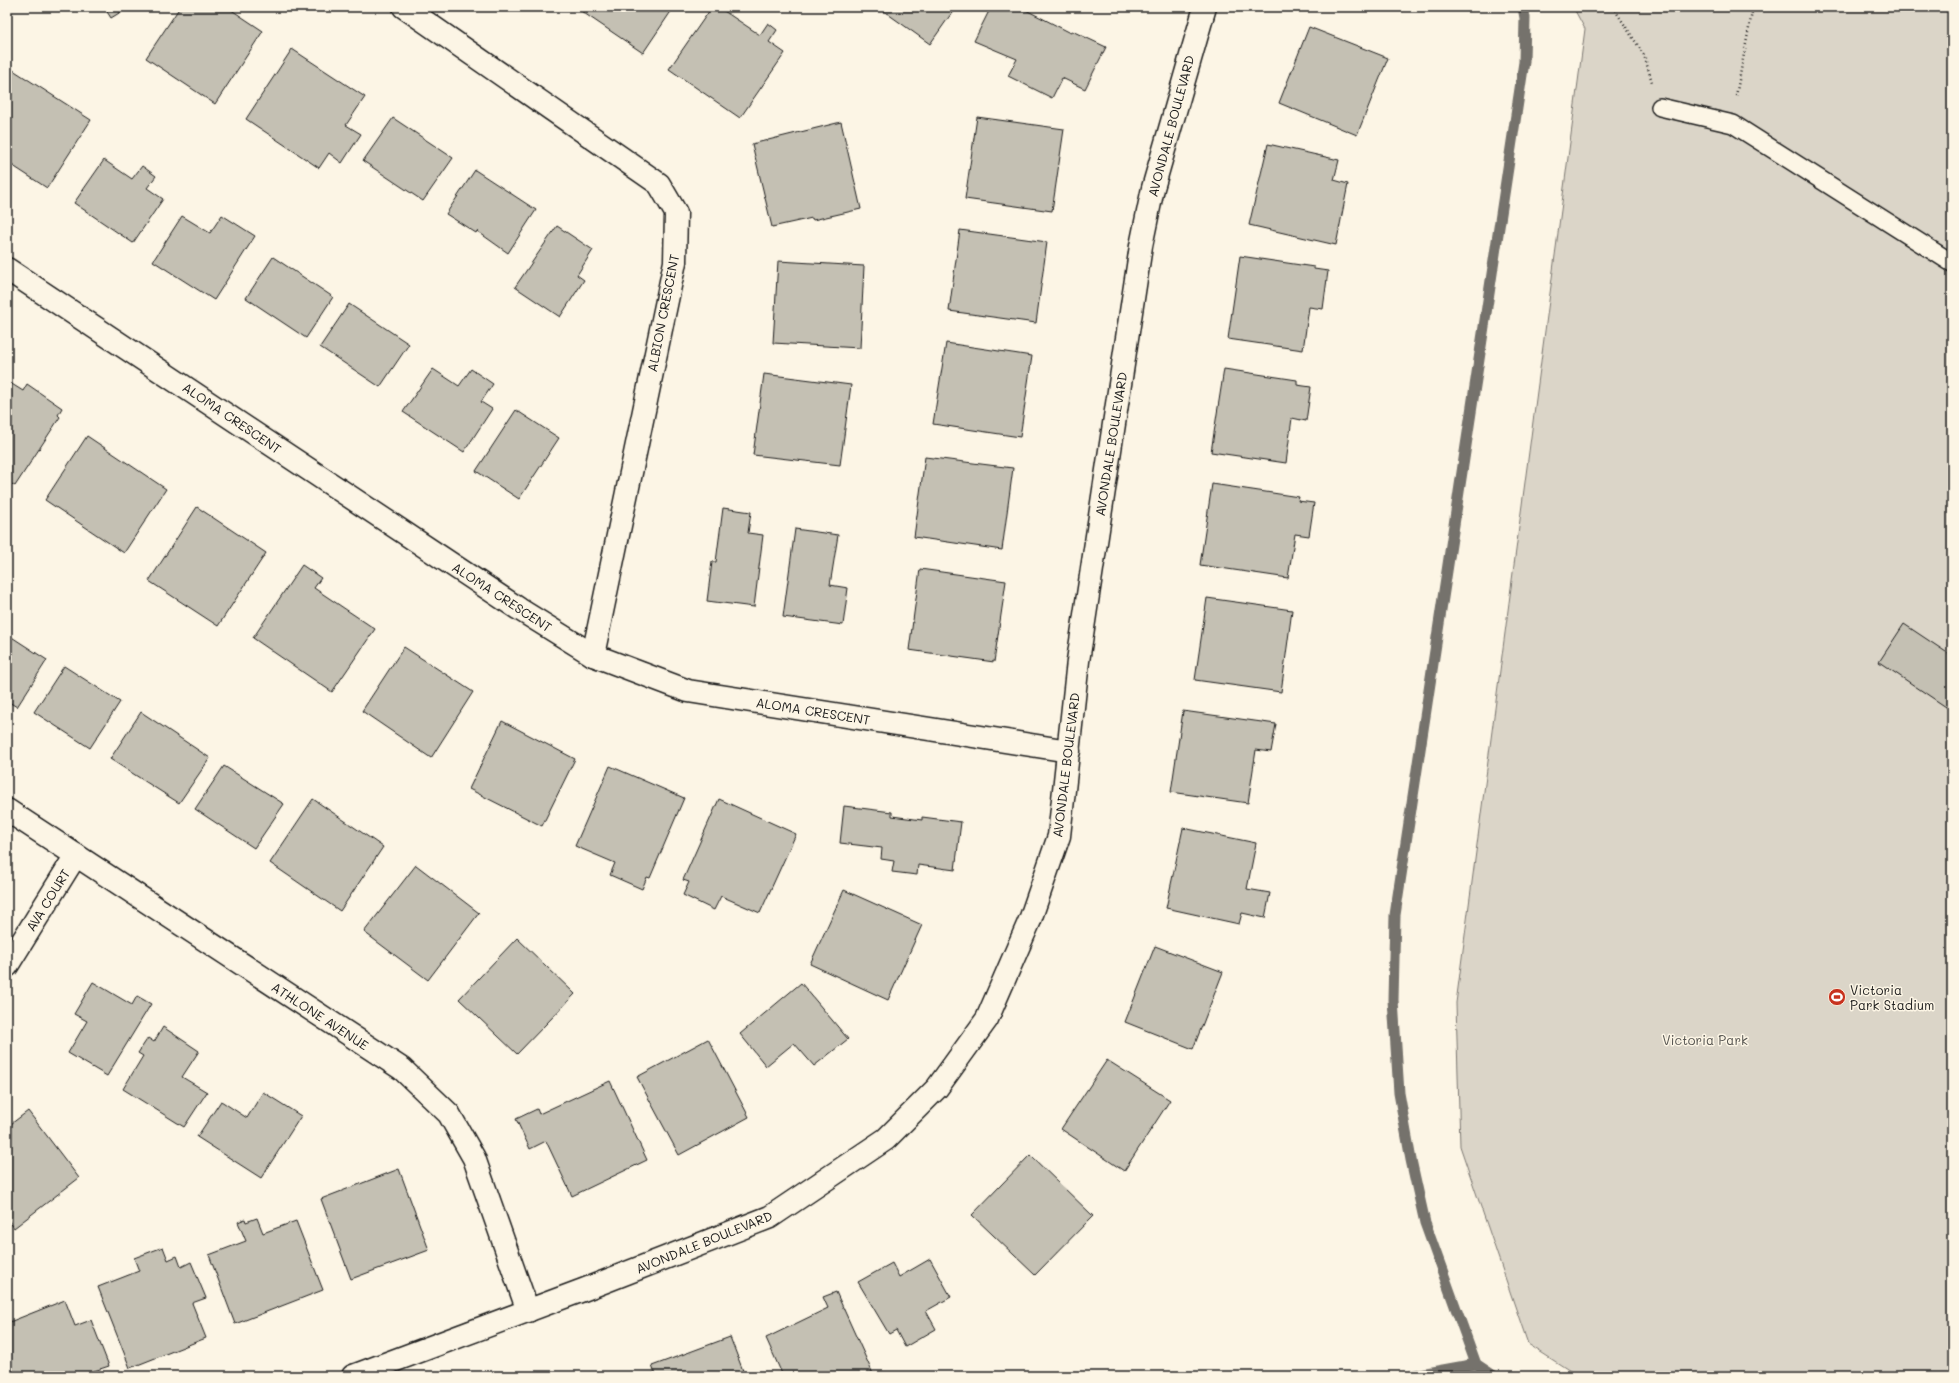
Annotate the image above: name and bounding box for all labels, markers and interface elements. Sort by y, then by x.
street label: AVONDALE BOULEVARD [1143,53,1198,198]
street label: ALBION CRESCENT [643,253,682,373]
street label: AVONDALE BOULEVARD [1091,371,1130,517]
street label: ALOMA CRESCENT [180,378,285,457]
street label: ALOMA CRESCENT [449,558,555,635]
street label: AVONDALE BOULEVARD [1048,692,1083,838]
street label: ALOMA CRESCENT [755,693,872,728]
street label: AVA COURT [22,865,73,934]
street label: ATHLONE AVENUE [269,978,372,1053]
place label: Victoria Park Stadium [1850,981,1934,1013]
sports icon: Victoria Park Stadium [1827,987,1847,1007]
park label: Victoria Park [1662,1031,1748,1048]
street label: AVONDALE BOULEVARD [633,1206,775,1277]

